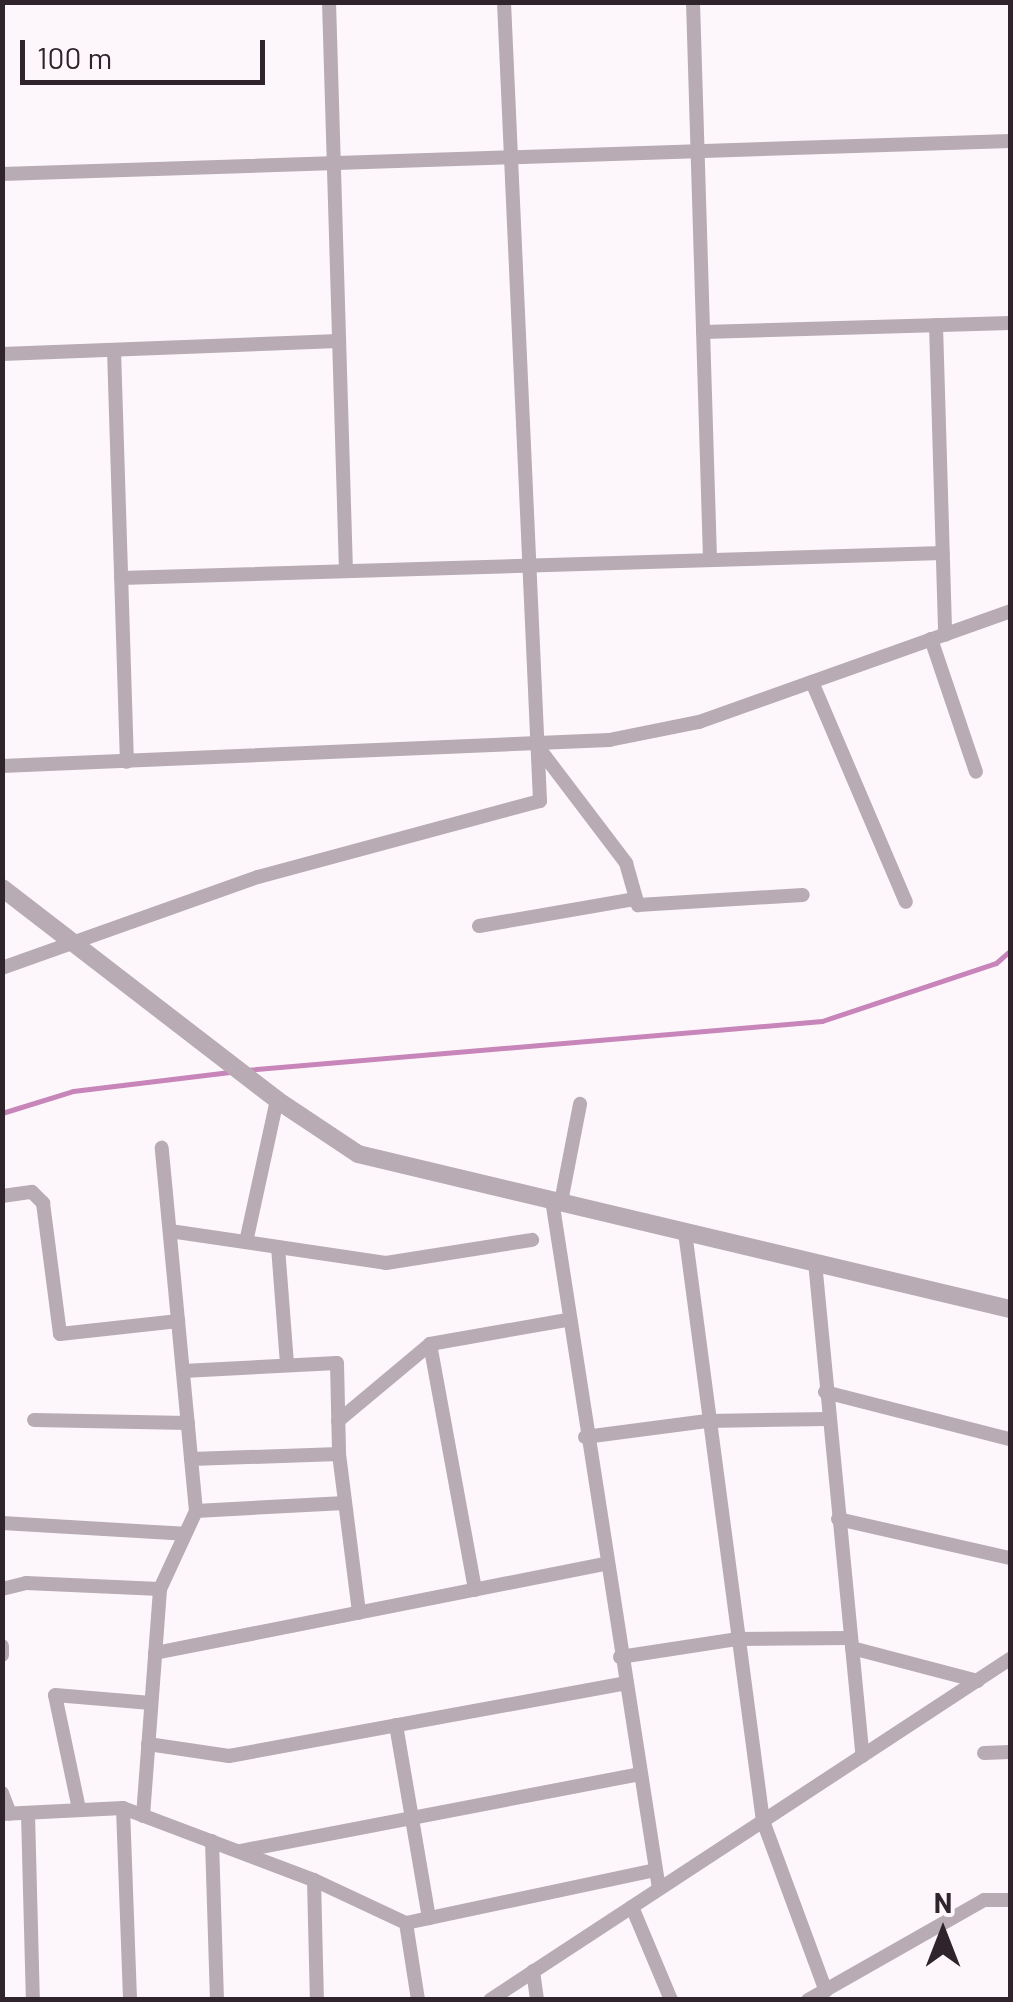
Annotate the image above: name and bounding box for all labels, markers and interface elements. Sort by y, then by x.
scale bar [25,20,270,82]
text: 100 m [37,39,112,75]
north arrow [893,1882,993,1982]
text: N [934,1885,952,1919]

